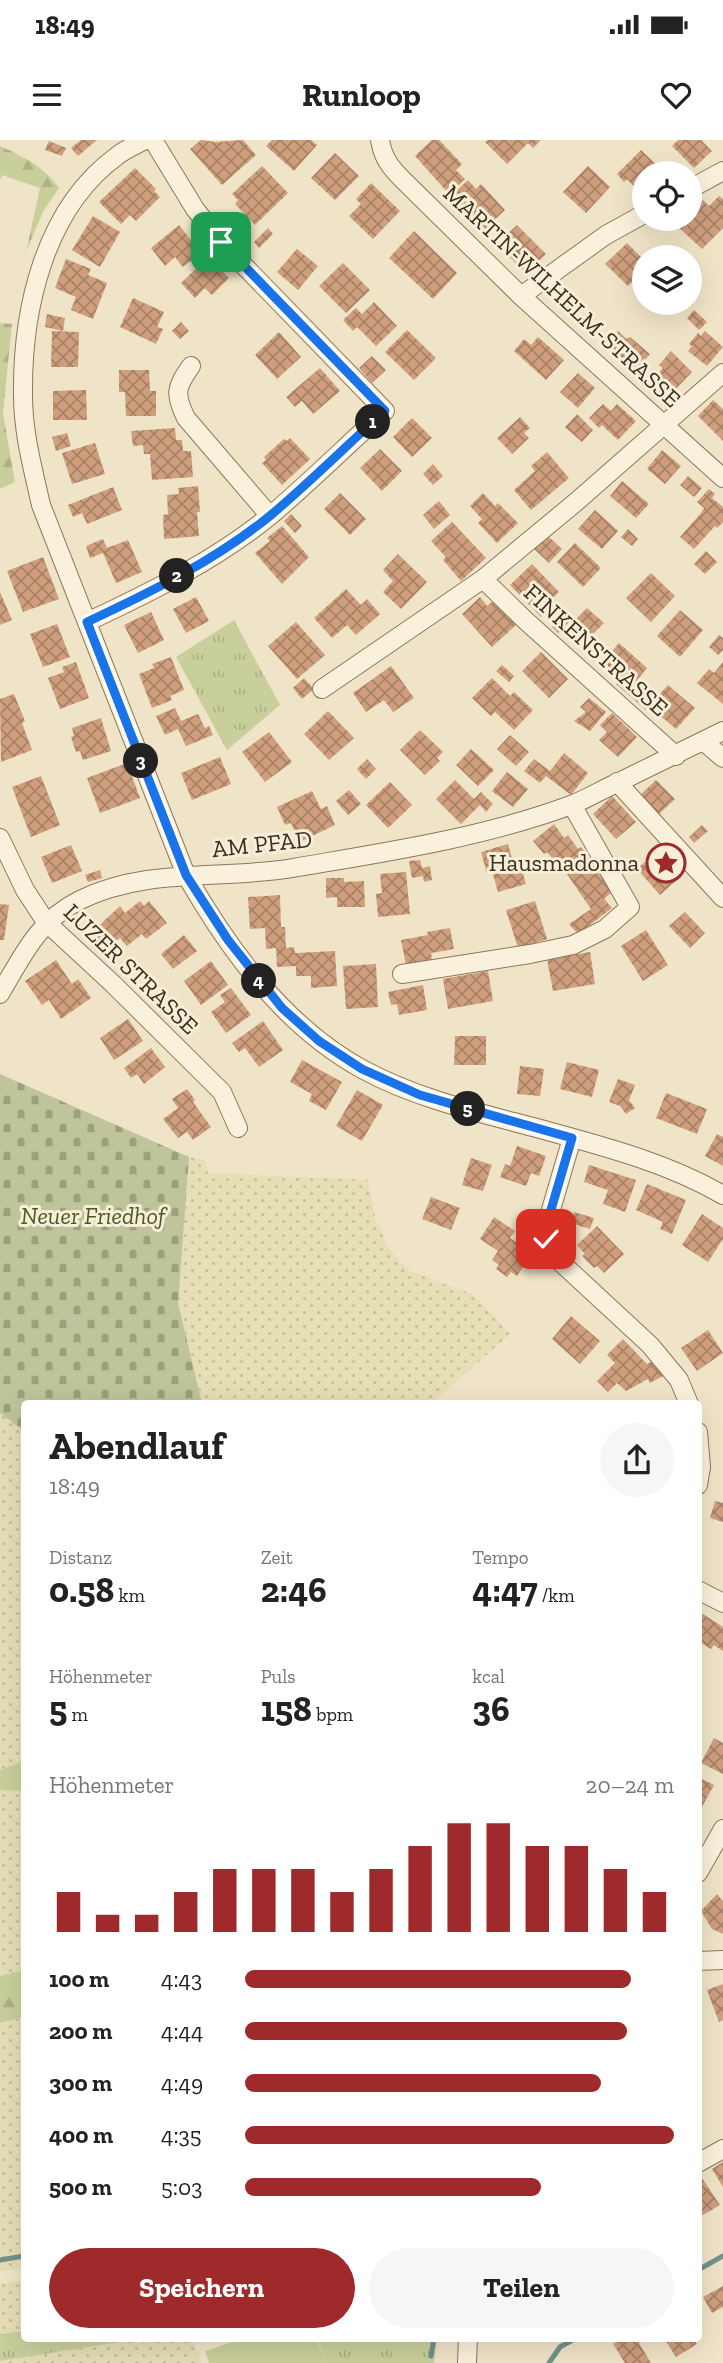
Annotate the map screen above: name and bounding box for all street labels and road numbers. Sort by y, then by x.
street label: MARTIN-WILHELM-STRASSE [438,178,687,413]
street label: FINKENSTRASSE [518,577,674,722]
street label: AM PFAD [210,824,313,863]
street label: LUZER STRASSE [58,897,205,1040]

